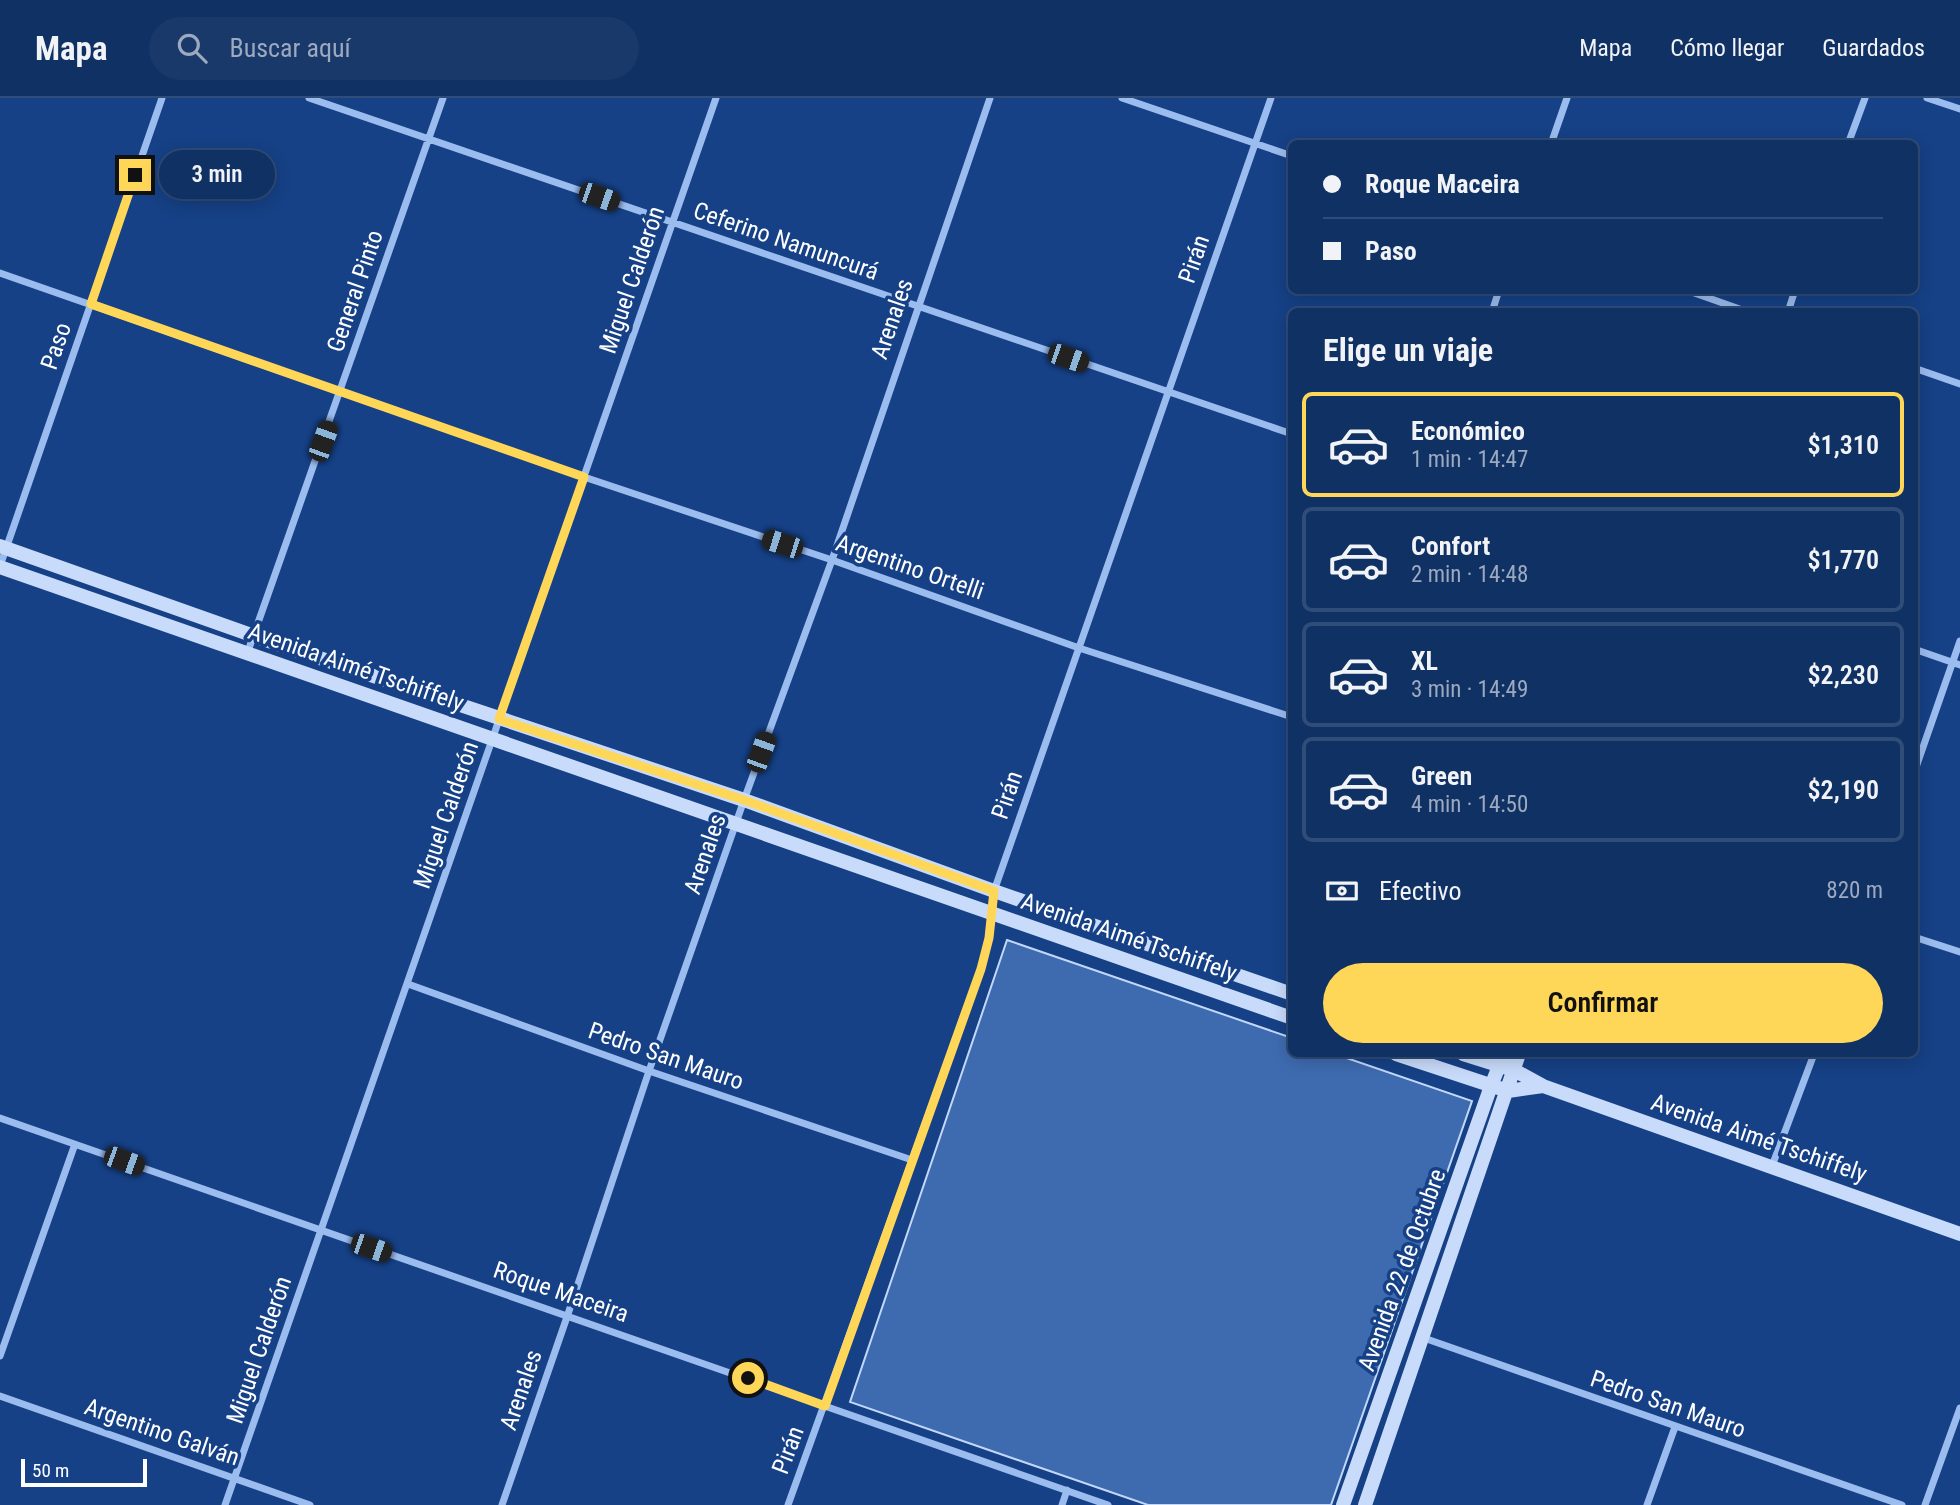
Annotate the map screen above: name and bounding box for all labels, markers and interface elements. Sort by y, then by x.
search box [149,17,639,80]
text: Mapa [35,29,107,68]
icon: search [173,29,211,67]
text: Buscar aquí [229,33,351,63]
text: Mapa [1579,34,1632,62]
text: Cómo llegar [1670,34,1784,62]
text: Guardados [1822,34,1925,62]
callout: 3 min [160,150,275,200]
route end [119,159,151,191]
text: 3 min [192,161,242,188]
text: Roque Maceira [1365,169,1520,199]
car [576,180,623,214]
street label: Ceferino Namuncurá [690,196,882,286]
street label: Miguel Calderón [594,203,670,357]
street label: General Pinto [321,226,389,356]
street label: Pirán [1173,231,1215,287]
text: Paso [1365,236,1417,266]
street label: Arenales [865,275,919,363]
street label: Paso [35,319,77,373]
text: Elige un viaje [1323,331,1493,369]
car [1045,341,1092,375]
icon: car [1327,413,1390,476]
text: Económico [1411,416,1525,446]
car [306,418,341,464]
text: $1,310 [1808,430,1879,460]
text: 1 min · 14:47 [1411,446,1528,473]
car [759,528,806,560]
icon: car [1327,528,1390,591]
street label: Argentino Ortelli [832,529,988,605]
text: Confort [1411,531,1490,561]
text: $1,770 [1808,545,1879,575]
text: 2 min · 14:48 [1411,561,1528,588]
street label: Avenida Aimé Tschiffely [244,617,468,717]
icon: car [1327,643,1390,706]
text: XL [1411,646,1438,676]
text: $2,230 [1808,660,1879,690]
text: 3 min · 14:49 [1411,676,1528,703]
car [744,729,779,775]
street label: Miguel Calderón [408,738,484,892]
icon: car [1327,758,1390,821]
text: Green [1411,761,1472,791]
street label: Pirán [986,767,1028,823]
text: $2,190 [1808,775,1879,805]
text: 4 min · 14:50 [1411,791,1528,818]
street label: Arenales [678,810,732,898]
icon: cash [1323,872,1361,910]
text: Efectivo [1379,876,1461,906]
text: 820 m [1826,877,1883,904]
street label: Avenida Aimé Tschiffely [1017,887,1241,987]
button: Confirmar [1323,963,1883,1043]
street label: Pedro San Mauro [585,1016,747,1096]
street label: Avenida Aimé Tschiffely [1647,1088,1871,1188]
car [101,1144,148,1178]
street label: Avenida 22 de Octubre [1352,1165,1452,1375]
car [348,1231,395,1265]
street label: Roque Maceira [490,1256,632,1328]
street label: Miguel Calderón [221,1273,297,1427]
street label: Arenales [494,1346,548,1434]
route start [732,1362,764,1394]
street label: Pedro San Mauro [1587,1364,1749,1444]
street label: Argentino Galván [81,1392,243,1472]
street label: Pirán [766,1422,810,1478]
scale bar [21,1456,147,1488]
text: 50 m [32,1459,69,1482]

